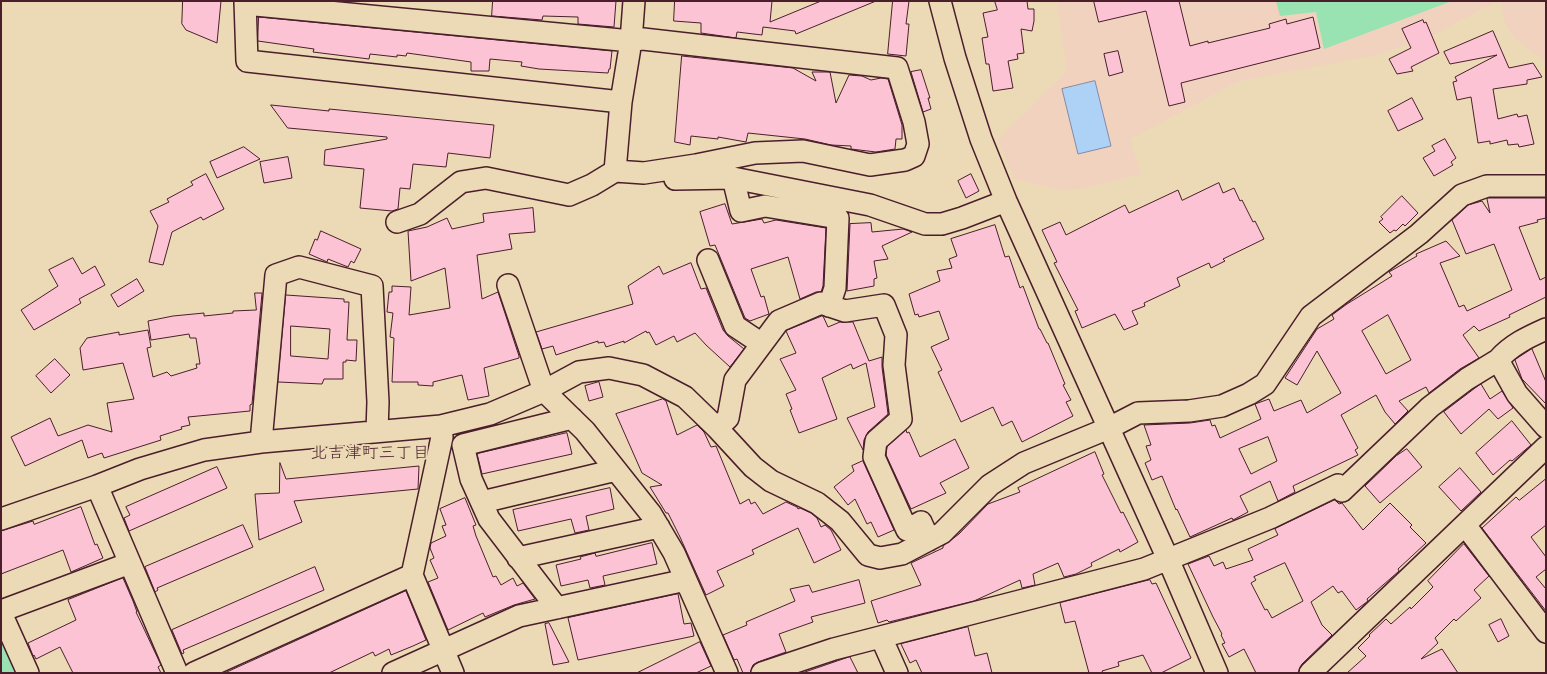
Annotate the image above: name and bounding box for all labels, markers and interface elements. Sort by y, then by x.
district label: 北吉津町三丁目 [311,444,429,464]

